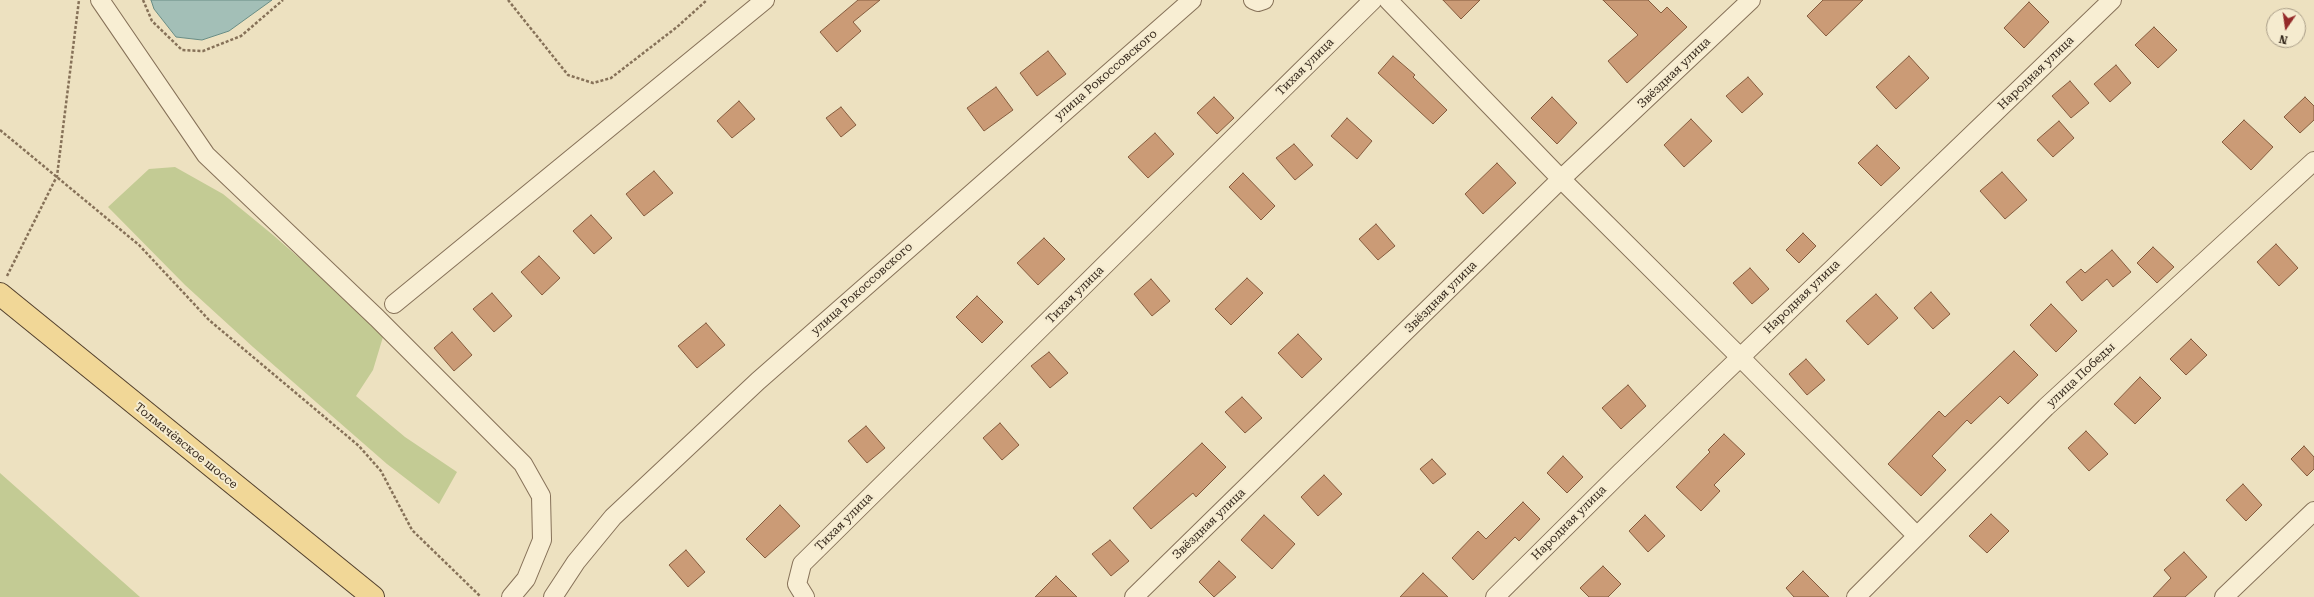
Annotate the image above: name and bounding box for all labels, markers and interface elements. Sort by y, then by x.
north arrow [2266,8,2306,48]
street label: улица Рокоссовского [1052,26,1160,124]
text: N [2278,32,2289,46]
street label: Народная улица [1995,33,2077,113]
street label: Звёздная улица [1634,34,1714,112]
street label: Тихая улица [1273,35,1337,99]
street label: улица Рокоссовского [808,240,916,338]
street label: Народная улица [1761,257,1843,337]
street label: Звёздная улица [1402,258,1480,336]
street label: Тихая улица [1043,263,1107,327]
street label: улица Победы [2044,340,2118,410]
street label: Толмачёвское шоссе [132,400,240,492]
street label: Народная улица [1529,483,1609,563]
street label: Звёздная улица [1169,485,1249,563]
street label: Тихая улица [812,490,876,554]

